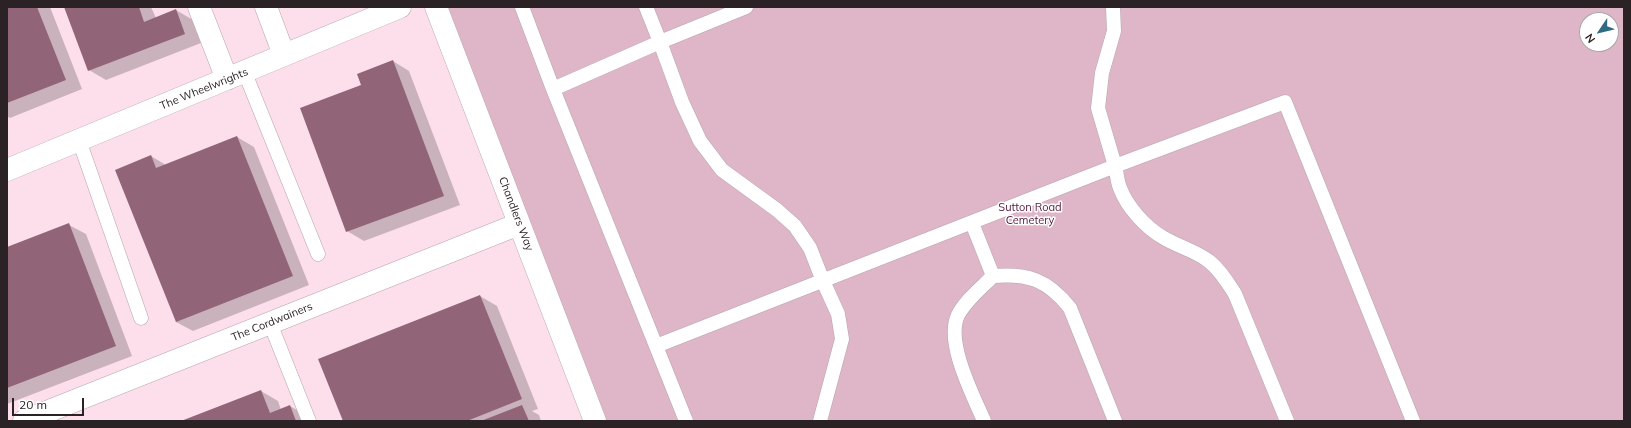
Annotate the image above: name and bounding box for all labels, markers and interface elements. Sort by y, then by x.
north arrow [1579,12,1619,52]
text: N [1582,31,1598,46]
street label: The Wheelwrights [158,65,250,113]
street label: Chandlers Way [496,175,536,253]
park label: Sutton Road Cemetery [998,201,1062,227]
street label: The Cordwainers [229,300,315,344]
scale bar [14,390,86,416]
text: 20 m [19,397,47,412]

